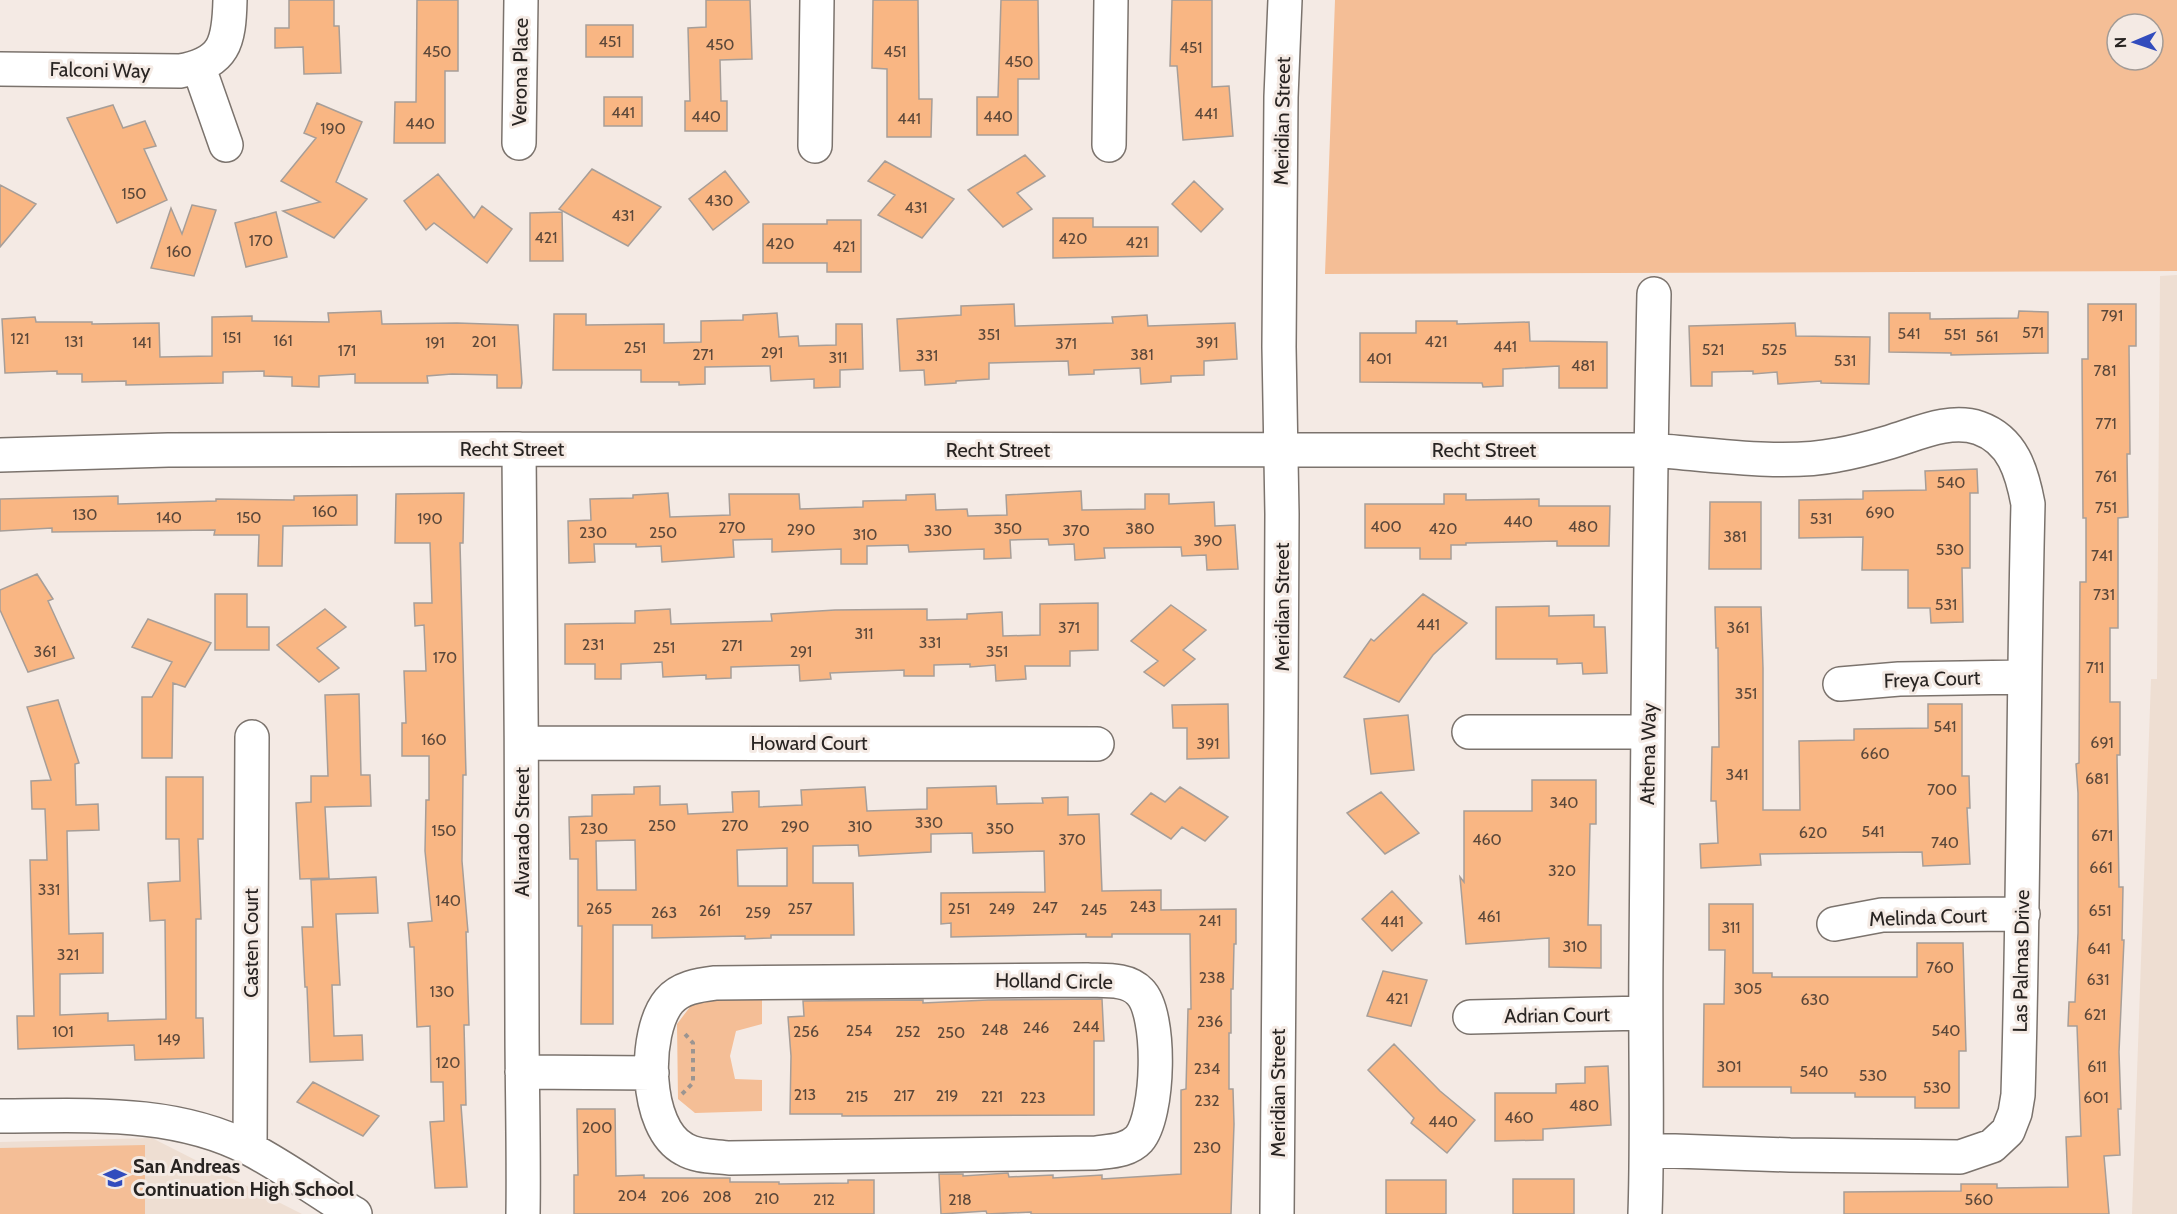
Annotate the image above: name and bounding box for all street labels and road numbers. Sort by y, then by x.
street label: Verona Place [507,18,533,126]
street label: Meridian Street [1269,56,1295,186]
street label: Falconi Way [49,57,151,83]
street label: Recht Street [460,437,564,461]
street label: Recht Street [946,438,1050,462]
street label: Recht Street [1432,438,1536,462]
street label: Meridian Street [1270,542,1294,671]
street label: Freya Court [1883,665,1981,693]
street label: Athena Way [1635,703,1661,805]
street label: Howard Court [751,731,868,755]
street label: Alvarado Street [510,767,534,897]
street label: Casten Court [239,888,263,998]
street label: Las Palmas Drive [2008,889,2034,1033]
street label: Melinda Court [1869,903,1988,931]
street label: Holland Circle [995,968,1113,994]
street label: Adrian Court [1504,1002,1610,1028]
street label: Meridian Street [1266,1028,1290,1157]

